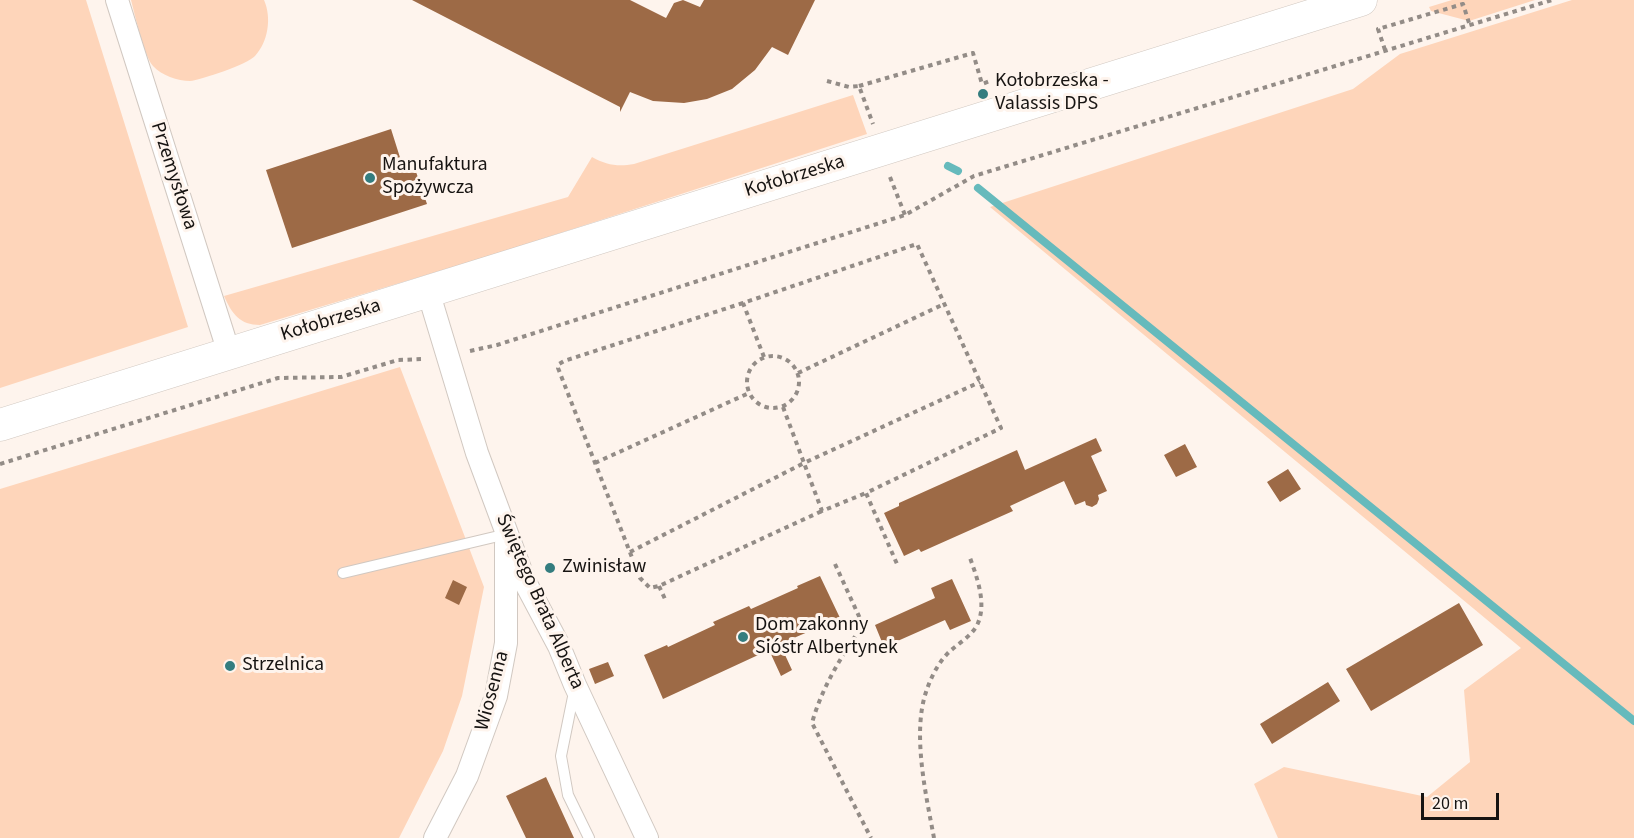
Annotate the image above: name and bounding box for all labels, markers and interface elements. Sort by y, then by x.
place label: Kołobrzeska - Valassis DPS [995,70,1109,117]
marker: Kołobrzeska - Valassis DPS [976,87,990,101]
street label: Przemysłowa [144,119,202,233]
street label: Kołobrzeska [742,150,848,204]
place label: Manufaktura Spożywcza [382,154,488,201]
marker: Manufaktura Spożywcza [363,171,377,185]
street label: Kołobrzeska [278,294,384,348]
street label: Świętego Brata Alberta [490,511,588,693]
place label: Zwinisław [562,556,646,580]
marker: Zwinisław [543,561,557,575]
place label: Dom zakonny Sióstr Albertynek [755,614,898,661]
marker: Dom zakonny Sióstr Albertynek [736,630,750,644]
street label: Wiosenna [471,648,515,734]
place label: Strzelnica [242,654,324,678]
marker: Strzelnica [223,659,237,673]
scale bar [1424,781,1502,819]
text: 20 m [1432,791,1468,816]

